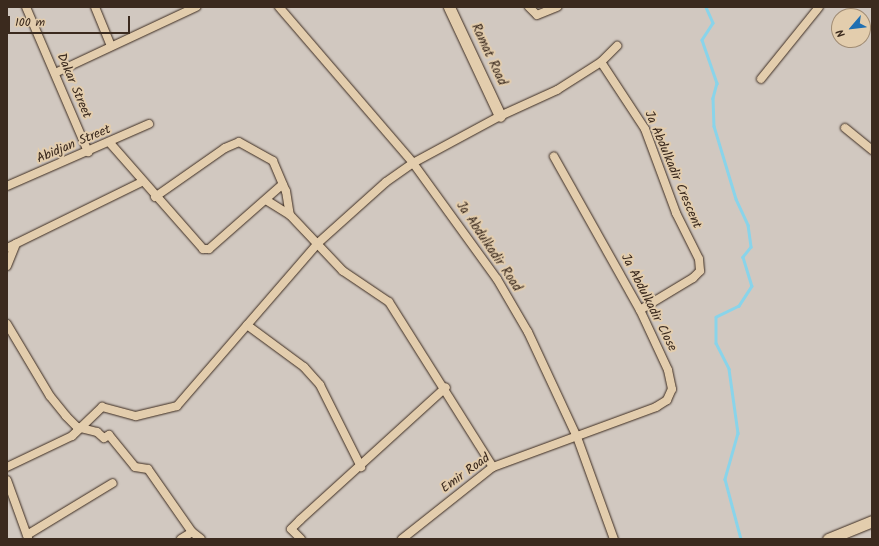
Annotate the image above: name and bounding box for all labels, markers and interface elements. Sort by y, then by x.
scale bar [10,8,132,34]
north arrow [831,8,871,48]
text: 100 m [15,13,45,32]
street label: Ramat Road [467,22,509,88]
text: N [832,26,851,40]
street label: Dakar Street [52,51,94,121]
street label: Ja Abdulkadir Crescent [640,109,704,231]
street label: Abidjan Street [35,122,113,168]
street label: Ja Abdulkadir Road [452,199,524,295]
street label: Ja Abdulkadir Close [617,252,679,354]
street label: Emir Road [439,451,493,497]

